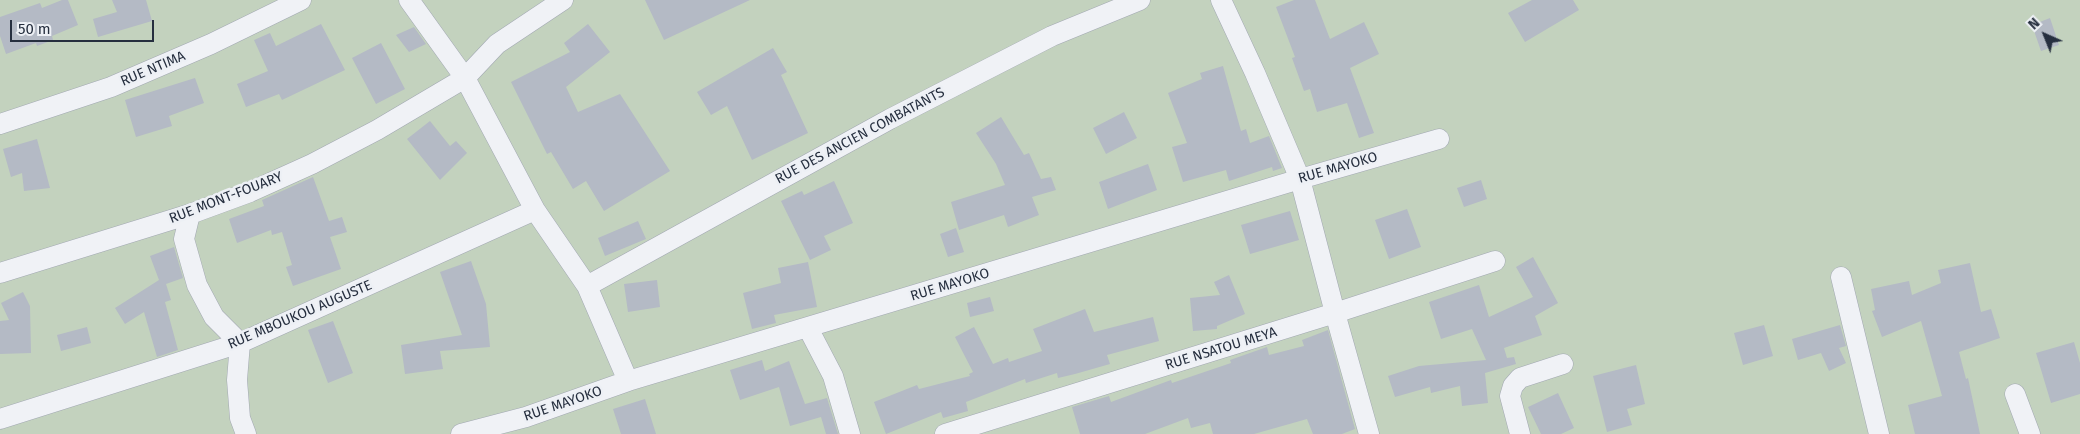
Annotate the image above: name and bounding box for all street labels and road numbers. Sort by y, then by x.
street label: RUE NTIMA [118,48,188,90]
street label: RUE DES ANCIEN COMBATANTS [772,84,948,188]
street label: RUE MAYOKO [1296,149,1380,187]
street label: RUE MONT-FOUARY [167,169,285,227]
street label: RUE MAYOKO [908,265,992,305]
street label: RUE MBOUKOU AUGUSTE [225,277,375,353]
street label: RUE NSATOU MEYA [1163,324,1279,374]
street label: RUE MAYOKO [522,383,604,425]

